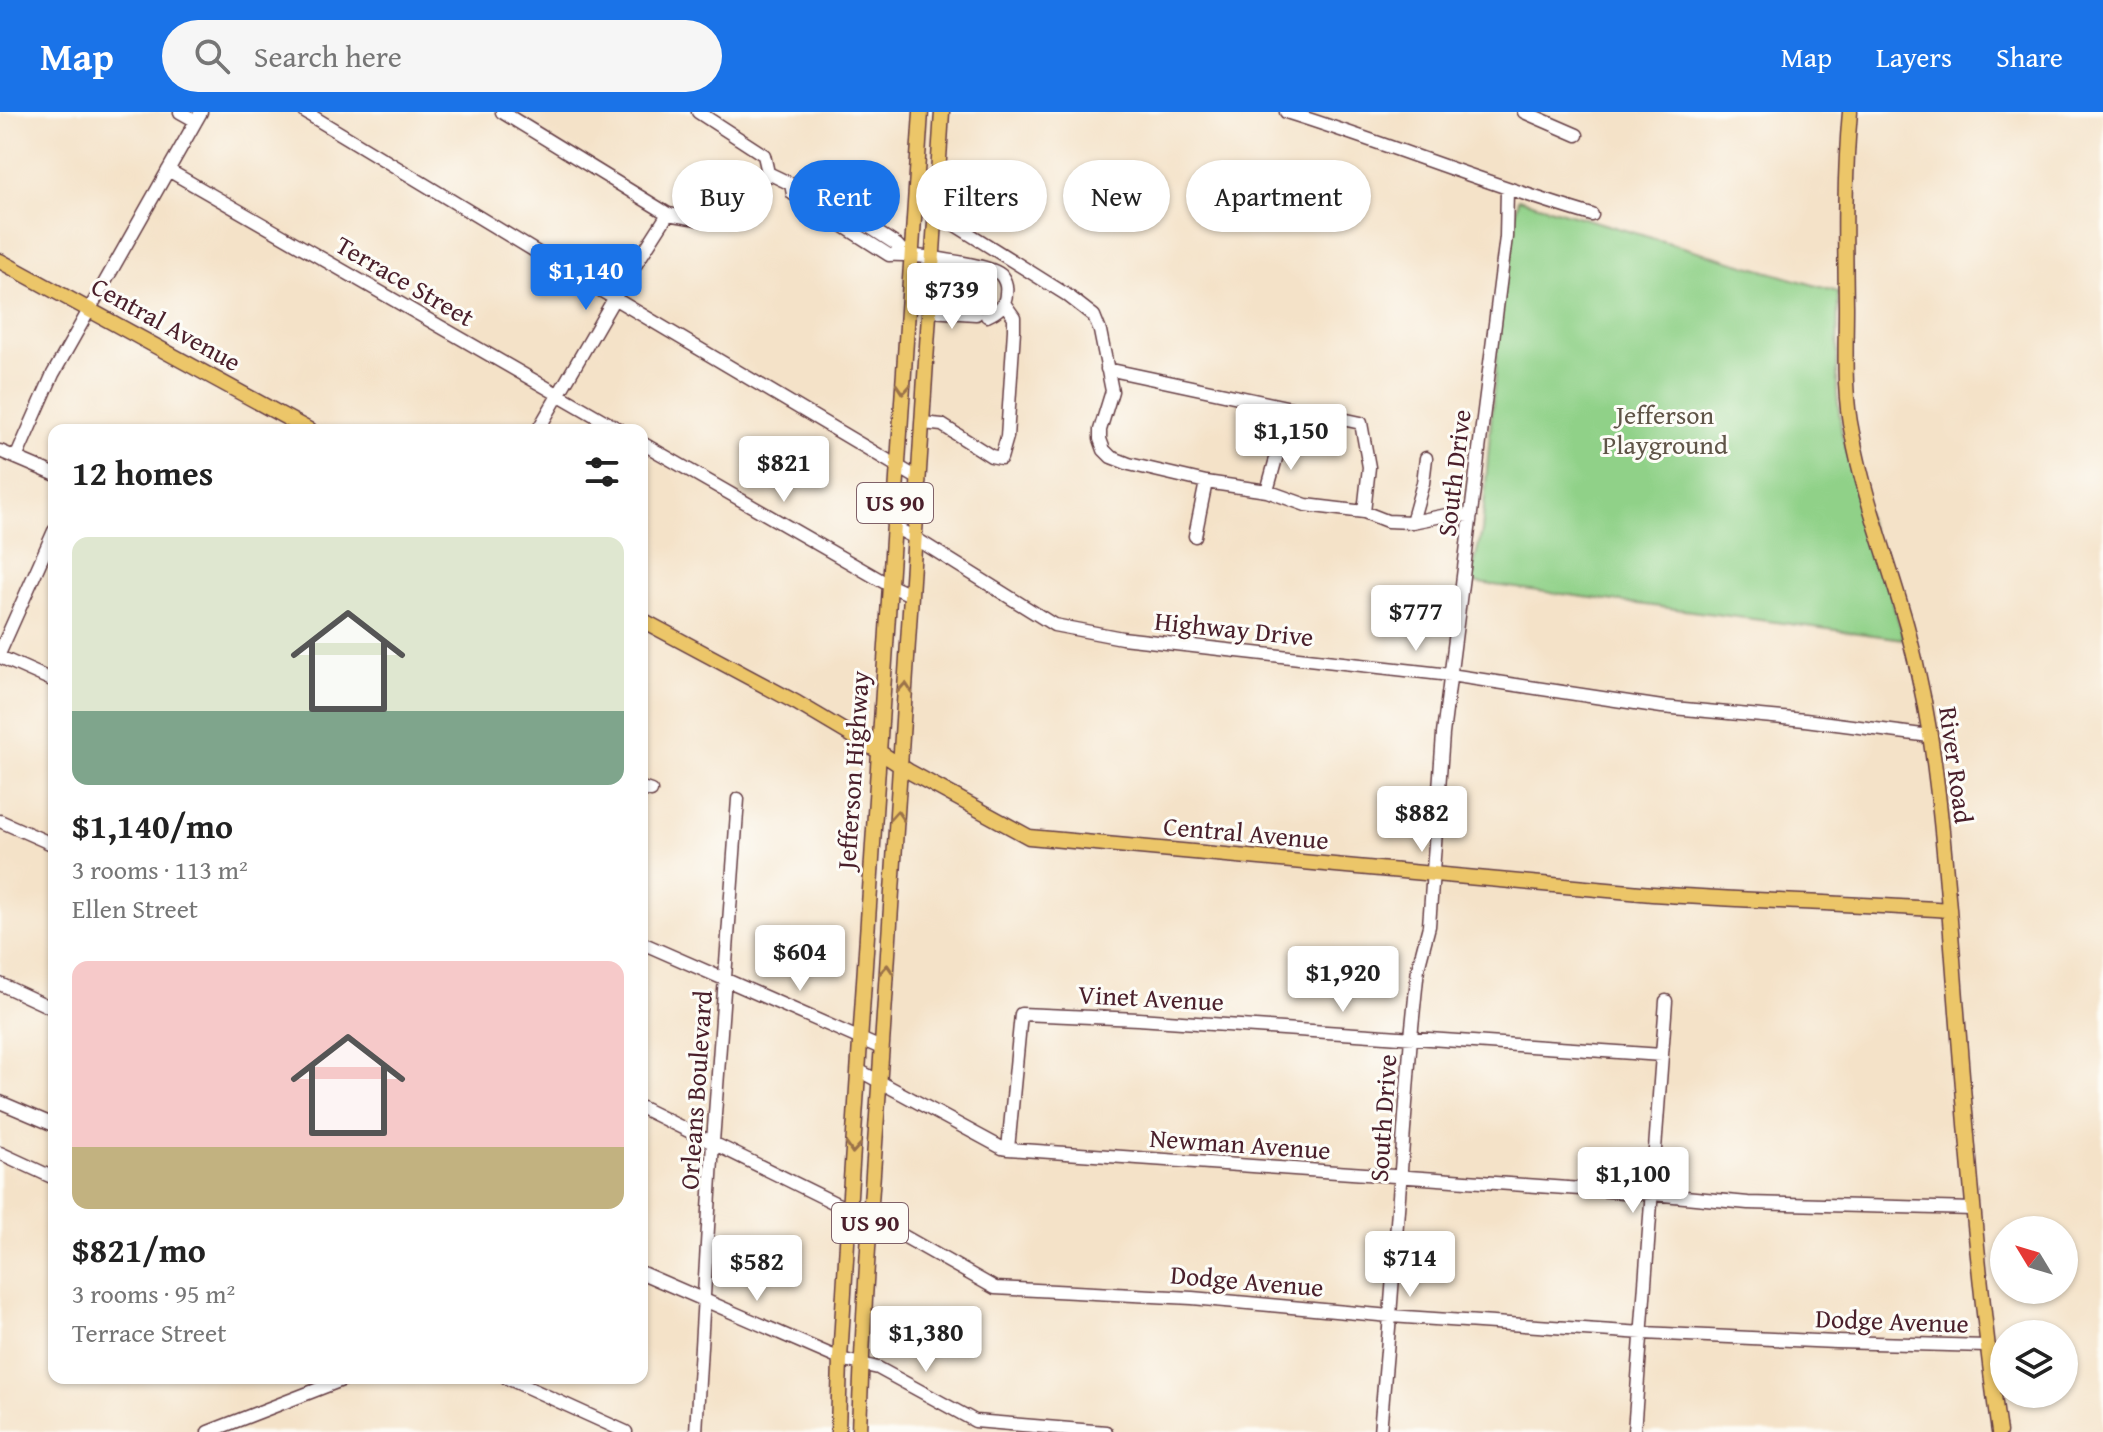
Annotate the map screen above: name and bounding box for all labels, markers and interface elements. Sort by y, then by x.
search box [162,20,722,92]
text: Map [40,28,114,84]
icon: search [190,34,234,78]
text: Search here [254,34,402,78]
text: Map [1781,36,1832,77]
text: Layers [1876,36,1952,77]
text: Share [1996,36,2063,77]
chip: Buy [672,160,773,232]
chip: Rent [789,160,900,232]
chip: Filters [916,160,1047,232]
chip: New [1063,160,1170,232]
chip: Apartment [1186,160,1371,232]
street label: Terrace Street [329,225,482,336]
pin: $1,140 [521,244,651,312]
text: $1,140 [549,250,623,289]
pin: $739 [905,263,999,331]
street label: Central Avenue [84,266,248,381]
text: $739 [925,269,979,308]
one-way arrow [895,383,912,396]
park label: Jefferson Playground [1602,395,1728,464]
pin: $1,150 [1226,404,1356,472]
street label: South Drive [1426,407,1481,539]
text: $1,150 [1254,410,1328,449]
pin: $821 [737,436,831,504]
text: $821 [757,442,811,481]
text: 12 homes [72,448,213,497]
icon: filters [580,450,624,494]
road number: US 90 [857,483,933,523]
pin: $777 [1369,585,1463,653]
icon: home [276,589,420,733]
text: $777 [1389,591,1443,630]
street label: Highway Drive [1153,601,1315,656]
street label: Jefferson Highway [826,669,879,874]
one-way arrow [897,681,914,693]
street label: River Road [1929,704,1984,826]
pin: $882 [1375,786,1469,854]
text: $882 [1395,792,1449,831]
text: $1,140/mo [72,801,233,850]
street label: Central Avenue [1162,806,1330,859]
one-way arrow [888,809,905,822]
text: 3 rooms · 113 m² [72,850,248,889]
text: Ellen Street [72,889,198,928]
pin: $604 [753,925,847,993]
text: $604 [773,931,827,970]
pin: $1,920 [1278,946,1408,1014]
text: $1,920 [1306,952,1380,991]
one-way arrow [878,963,895,976]
street label: Vinet Avenue [1077,974,1225,1021]
street label: Orleans Boulevard [669,989,722,1191]
icon: home [276,1013,420,1157]
street label: South Drive [1359,1053,1406,1183]
street label: Newman Avenue [1148,1118,1332,1169]
one-way arrow [845,1142,862,1155]
pin: $1,100 [1568,1147,1698,1215]
text: $1,100 [1596,1153,1670,1192]
road number: US 90 [832,1203,908,1243]
north arrow [1990,1216,2078,1304]
map controls [1990,1216,2078,1408]
text: $821/mo [72,1225,206,1274]
pin: $714 [1363,1231,1457,1299]
pin: $582 [710,1235,804,1303]
text: $714 [1383,1237,1437,1276]
text: $582 [730,1241,784,1280]
street label: Dodge Avenue [1169,1254,1325,1307]
text: 3 rooms · 95 m² [72,1274,235,1313]
street label: Dodge Avenue [1815,1298,1970,1343]
pin: $1,380 [861,1306,991,1374]
text: $1,380 [889,1312,963,1351]
text: Terrace Street [72,1313,226,1352]
button: layers [1990,1320,2078,1408]

